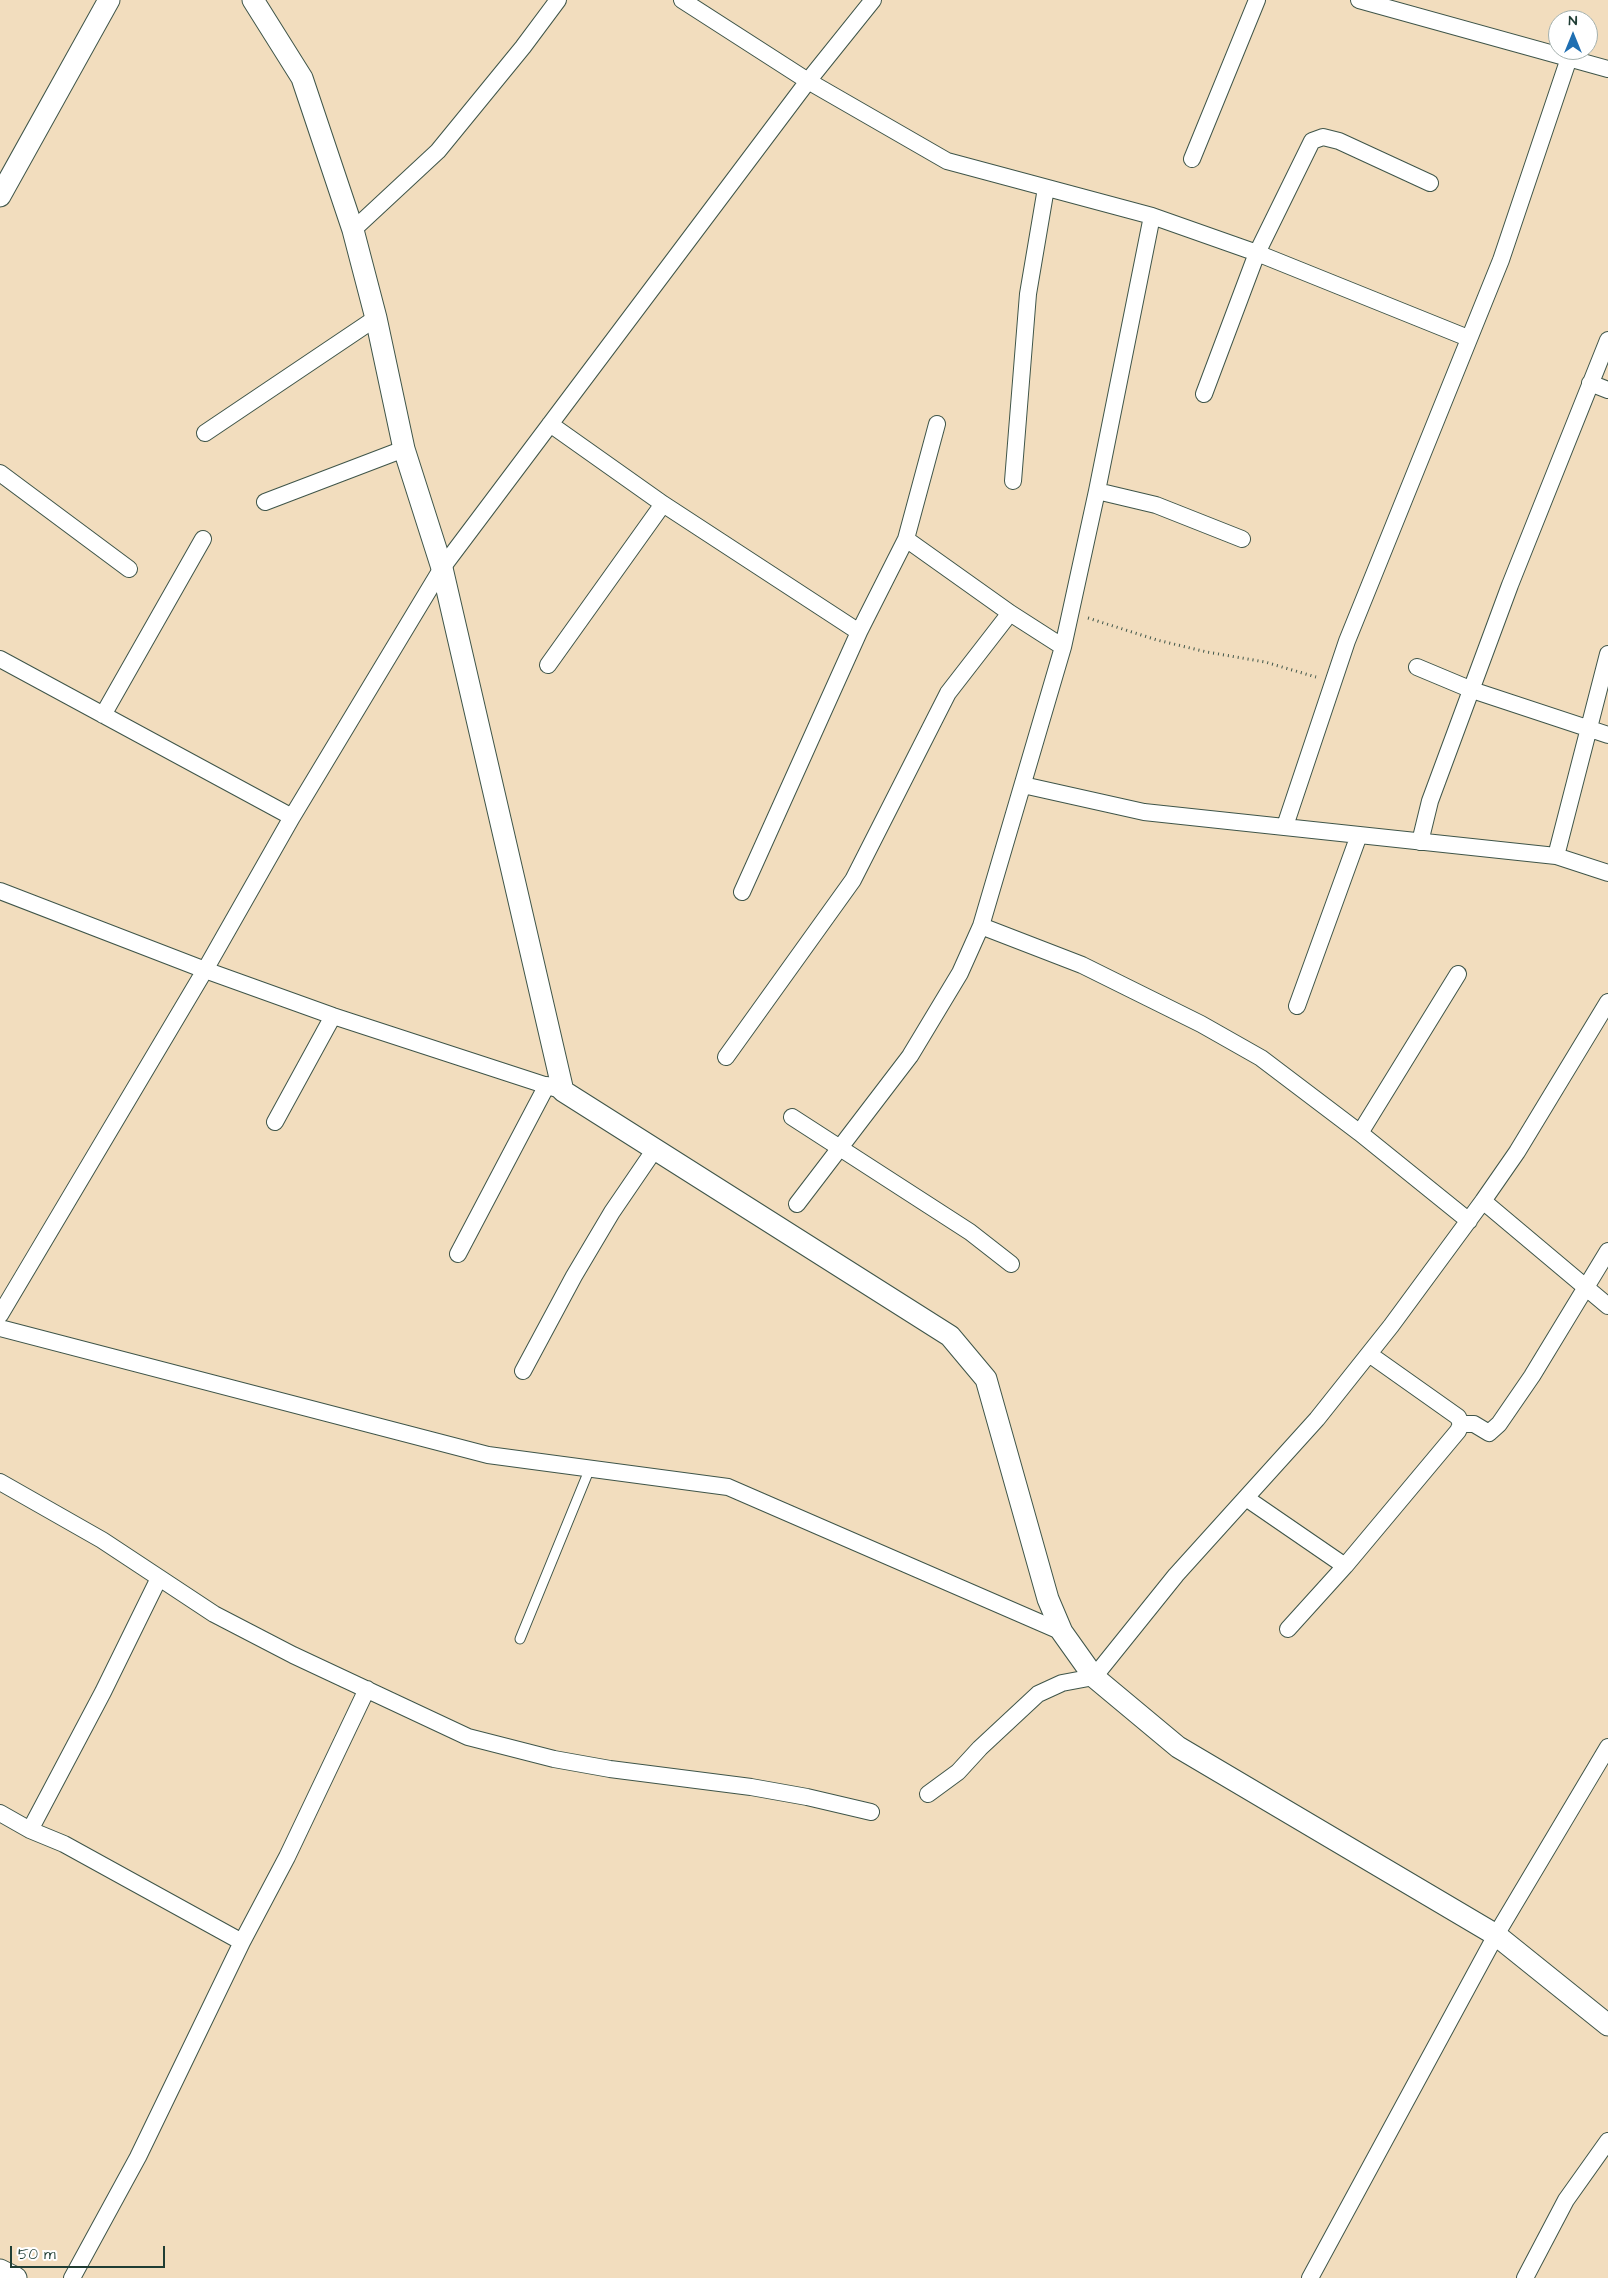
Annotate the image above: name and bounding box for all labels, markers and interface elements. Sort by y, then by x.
north arrow [1548,10,1598,60]
text: N [1569,11,1577,31]
scale bar [12,2236,168,2268]
text: 50 m [18,2244,56,2265]

